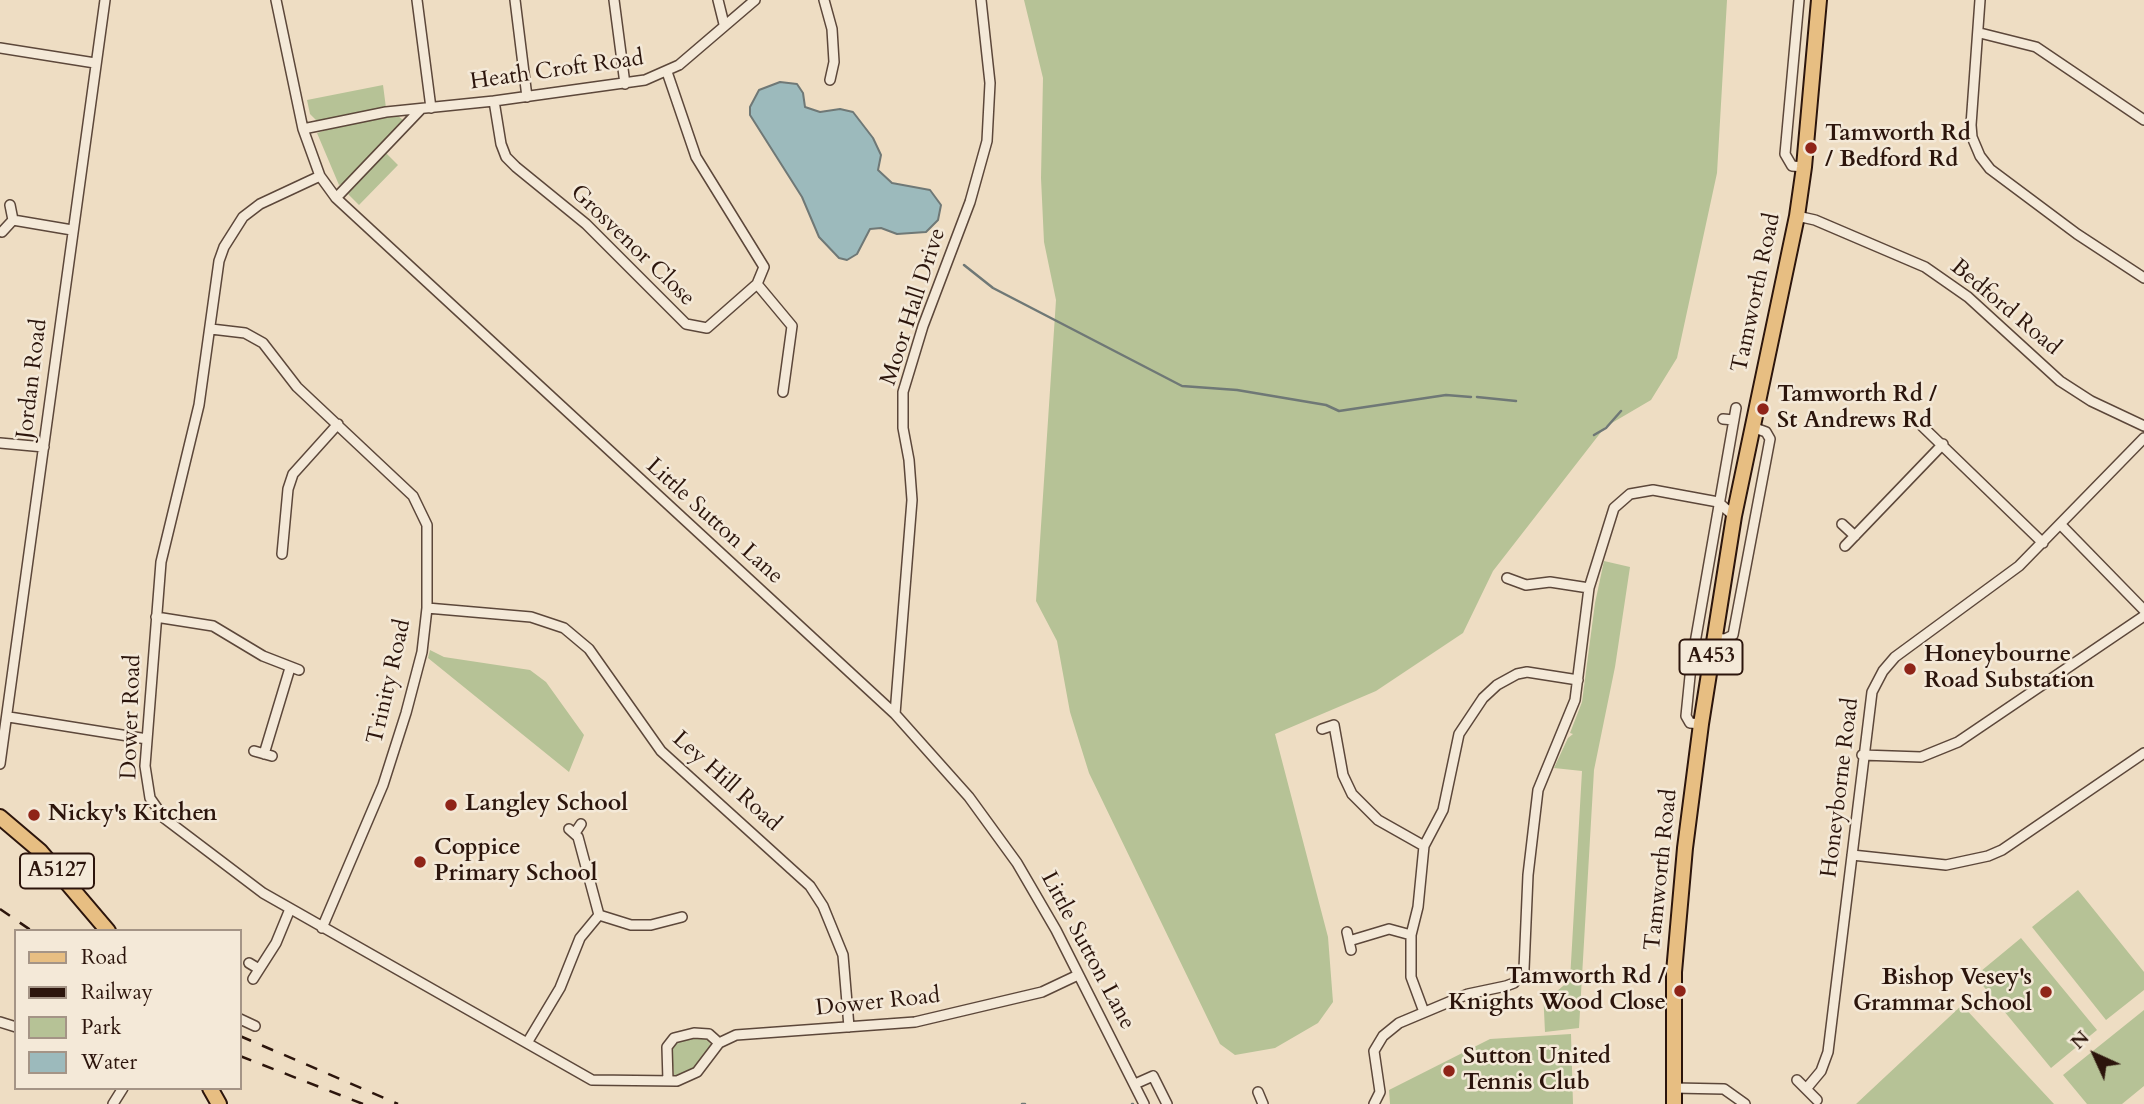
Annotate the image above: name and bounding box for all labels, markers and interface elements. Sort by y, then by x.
street label: Heath Croft Road [468,45,646,97]
place label: Tamworth Rd / Bedford Rd [1825,121,1971,175]
marker: Tamworth Rd / Bedford Rd [1803,140,1819,156]
street label: Grosvenor Close [564,180,700,312]
street label: Tamworth Road [1727,211,1787,375]
street label: Moor Hall Drive [876,225,952,389]
street label: Bedford Road [1944,254,2066,362]
street label: Jordan Road [12,317,54,441]
place label: Tamworth Rd / St Andrews Rd [1777,382,1937,436]
marker: Tamworth Rd / St Andrews Rd [1755,401,1771,417]
street label: Little Sutton Lane [640,453,788,591]
street label: Trinity Road [362,617,418,747]
road number: A453 [1680,640,1742,674]
place label: Honeybourne Road Substation [1924,642,2094,696]
street label: Dower Road [116,654,148,780]
marker: Honeybourne Road Substation [1902,661,1918,677]
street label: Honeyborne Road [1816,697,1866,879]
street label: Ley Hill Road [666,726,786,838]
street label: Tamworth Road [1640,788,1684,952]
place label: Langley School [465,791,628,819]
marker: Langley School [443,797,459,813]
place label: Nicky's Kitchen [48,801,217,829]
marker: Nicky's Kitchen [26,807,42,823]
place label: Coppice Primary School [434,835,597,889]
road number: A5127 [20,854,94,888]
marker: Coppice Primary School [412,854,428,870]
street label: Little Sutton Lane [1034,867,1140,1035]
legend [14,929,242,1090]
text: Road [81,943,127,972]
place label: Tamworth Rd / Knights Wood Close [1448,964,1666,1018]
place label: Bishop Vesey's Grammar School [1853,965,2032,1019]
text: Railway [81,978,153,1007]
street label: Dower Road [814,983,942,1023]
marker: Tamworth Rd / Knights Wood Close [1672,983,1688,999]
marker: Bishop Vesey's Grammar School [2038,984,2054,1000]
text: Park [81,1013,121,1042]
north arrow [2060,1020,2130,1090]
text: N [2065,1025,2095,1055]
place label: Sutton United Tennis Club [1463,1044,1611,1098]
text: Water [81,1048,137,1077]
marker: Sutton United Tennis Club [1441,1063,1457,1079]

